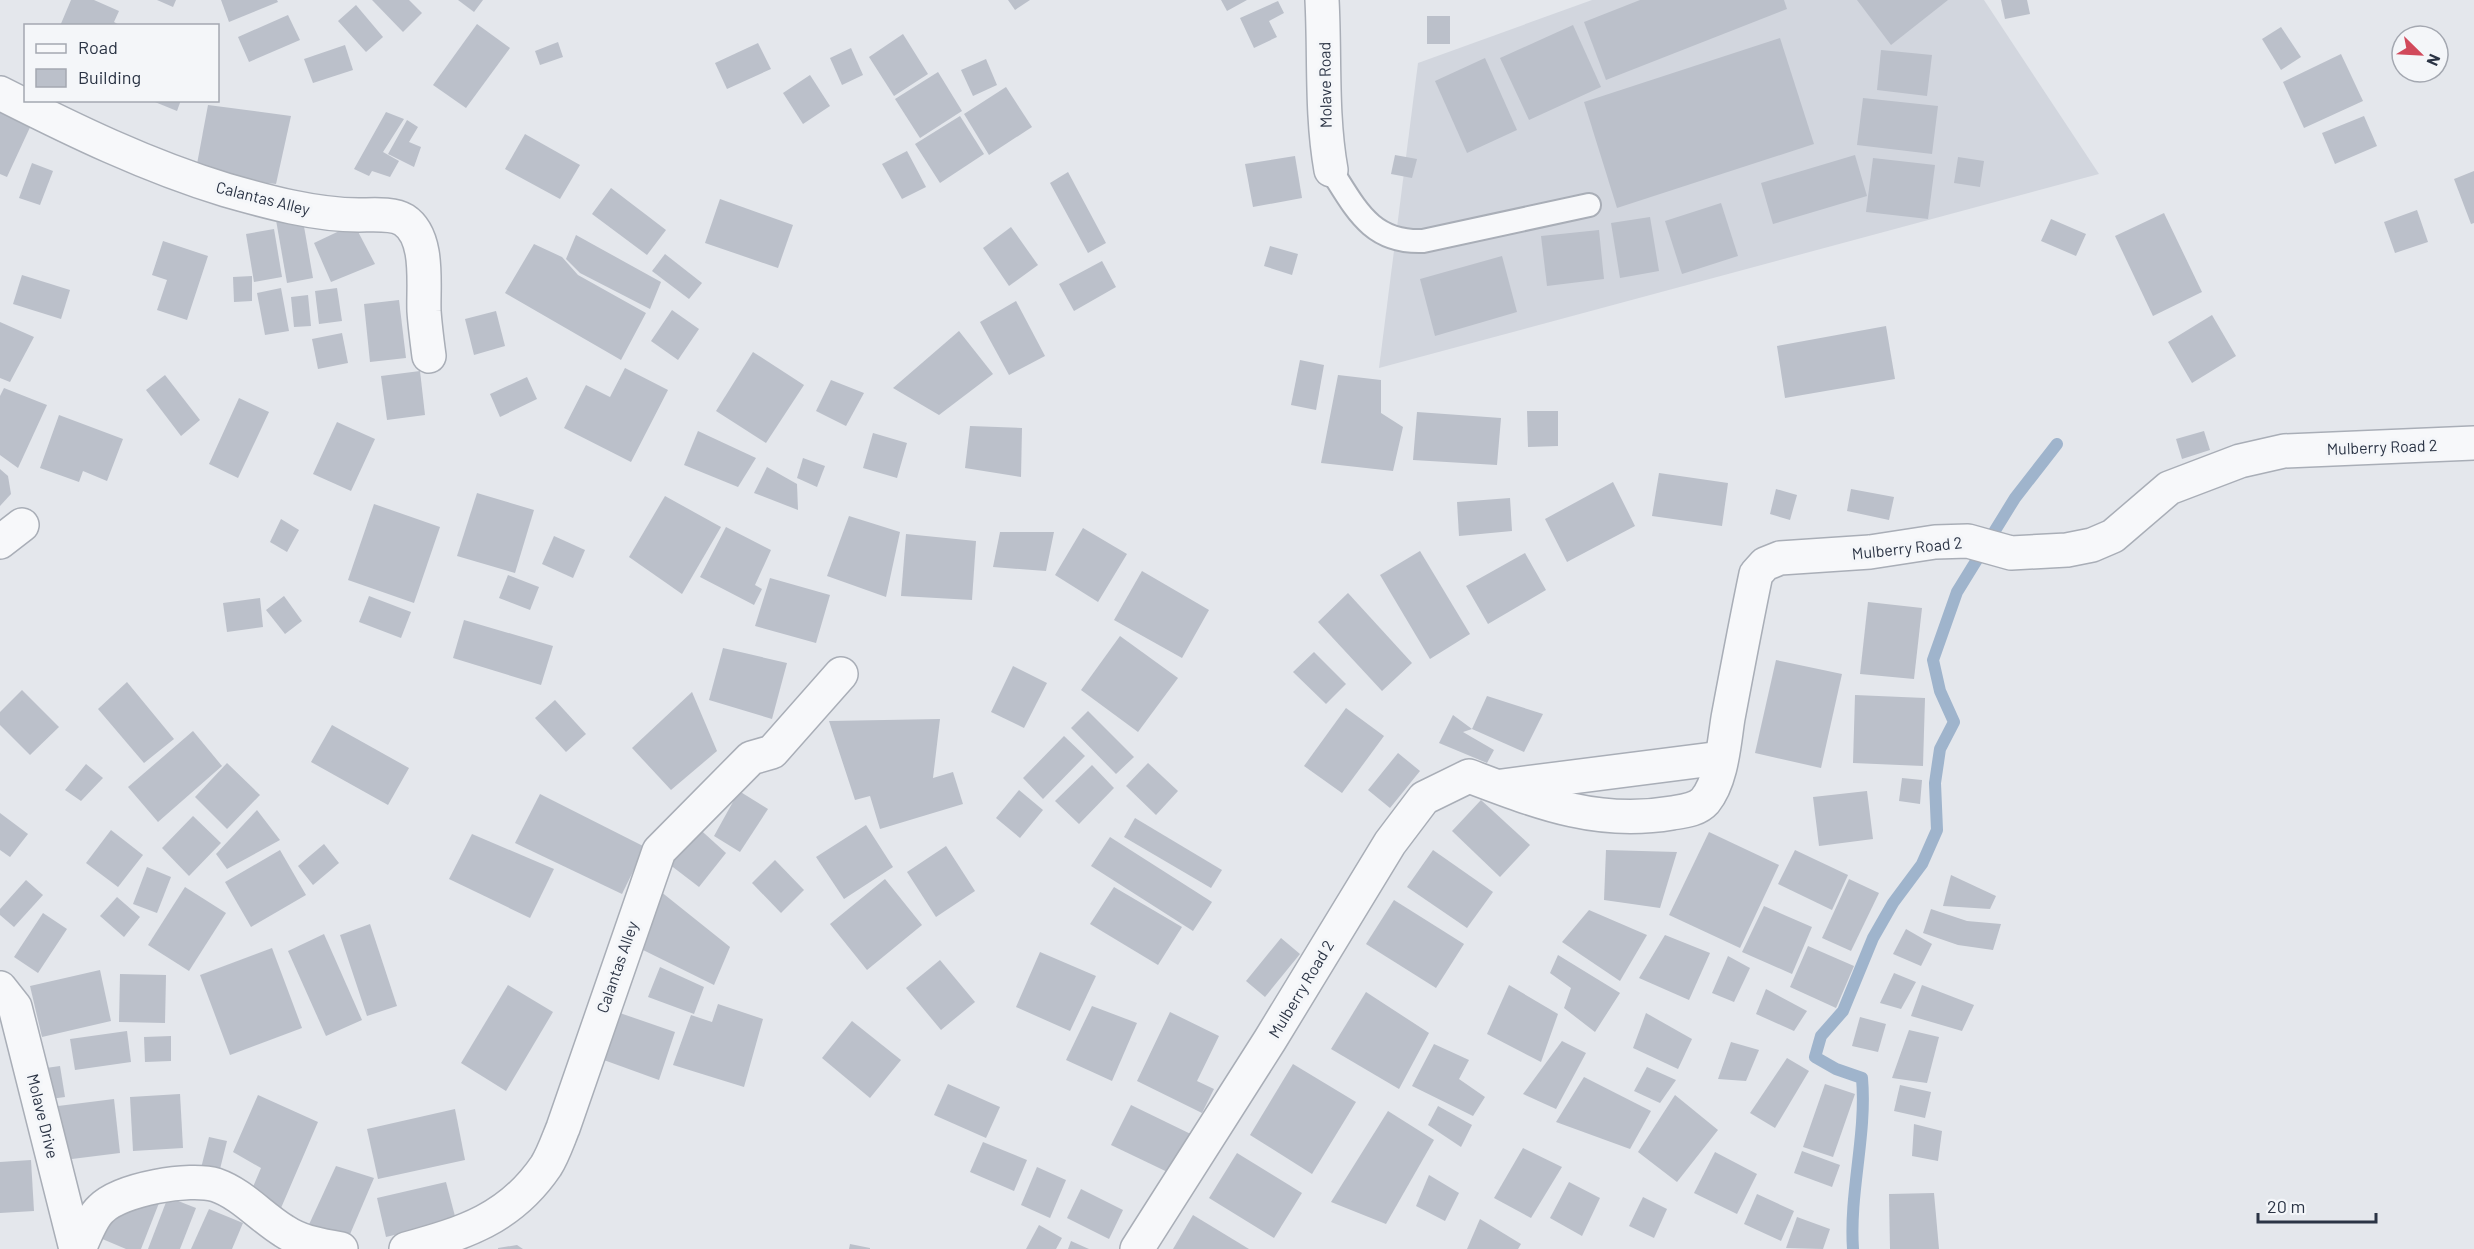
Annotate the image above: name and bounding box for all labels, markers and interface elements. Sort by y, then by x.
legend [24,24,219,102]
north arrow [2390,24,2450,84]
text: Road [78,36,118,58]
street label: Molave Road [1314,42,1335,128]
text: N [2423,52,2445,69]
text: Building [78,66,141,88]
street label: Calantas Alley [214,177,313,218]
street label: Mulberry Road 2 [2326,435,2438,458]
street label: Mulberry Road 2 [1851,532,1963,563]
street label: Calantas Alley [592,918,641,1015]
street label: Mulberry Road 2 [1264,936,1337,1041]
street label: Molave Drive [24,1072,63,1160]
scale bar [2258,1186,2376,1224]
text: 20 m [2267,1195,2305,1217]

